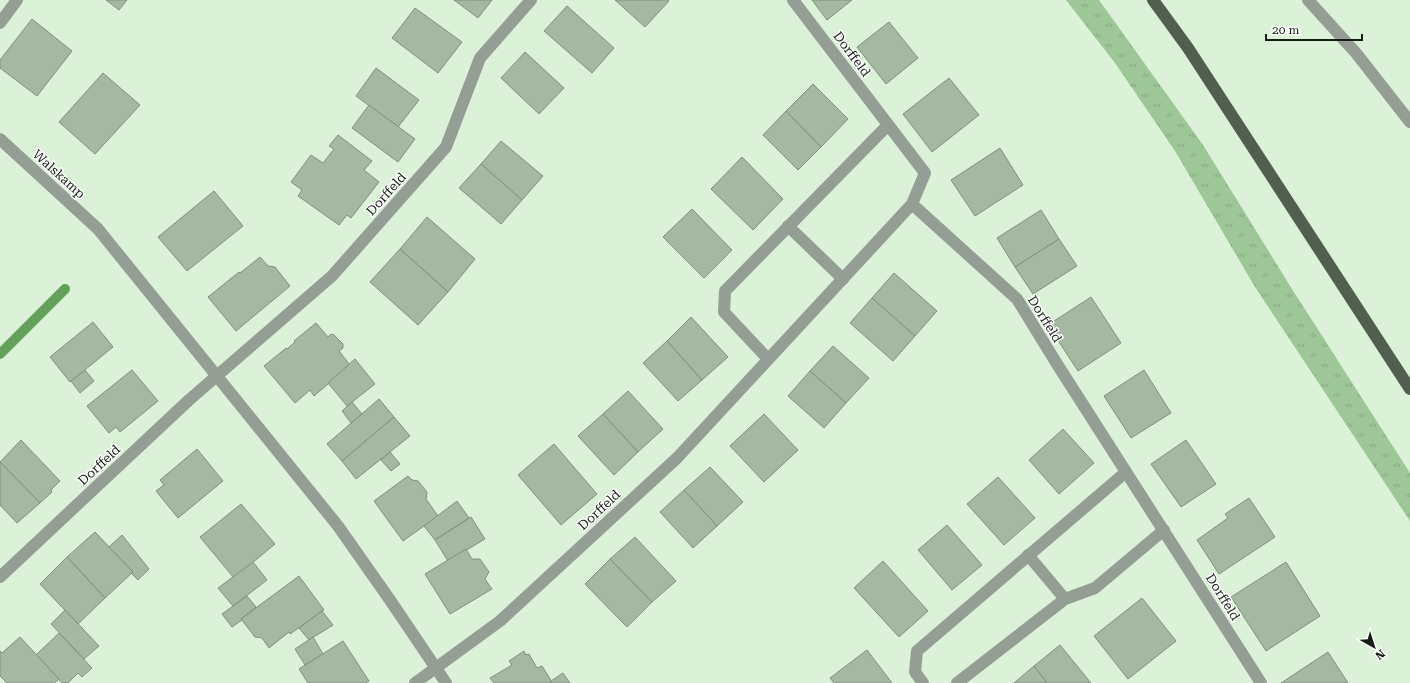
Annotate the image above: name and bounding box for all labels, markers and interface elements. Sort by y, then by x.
scale bar [1266,16,1362,42]
text: 20 m [1272,23,1299,37]
street label: Dorffeld [830,29,874,80]
street label: Walskamp [30,147,88,201]
street label: Dorffeld [363,169,409,218]
street label: Dorffeld [1025,293,1066,346]
street label: Dorffeld [75,441,124,488]
street label: Dorffeld [575,486,624,533]
street label: Dorffeld [1203,571,1244,624]
north arrow [1354,627,1394,667]
text: N [1372,647,1387,662]

